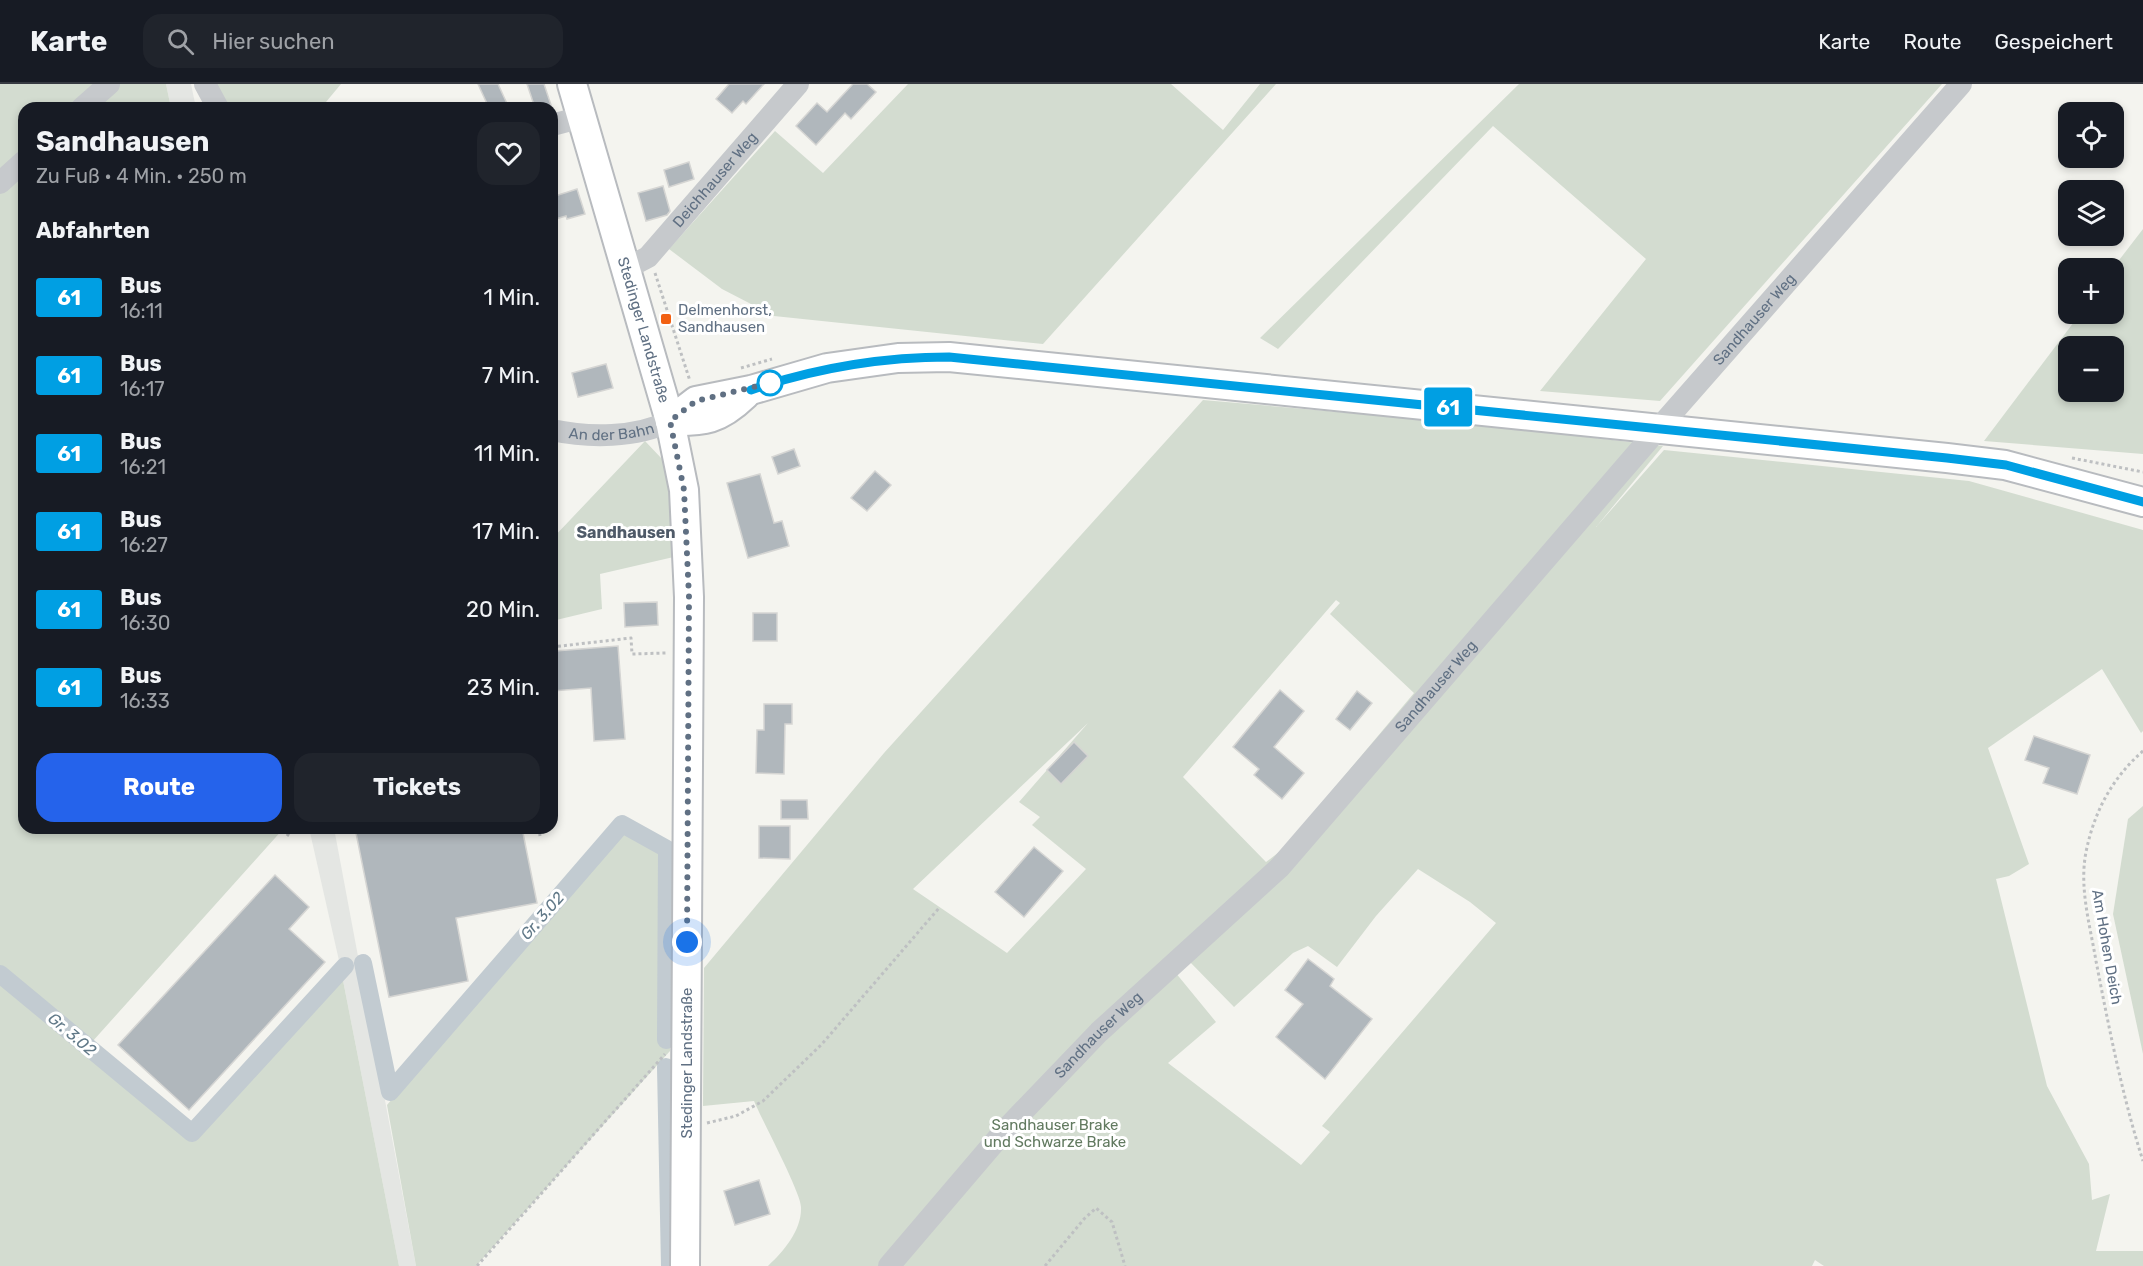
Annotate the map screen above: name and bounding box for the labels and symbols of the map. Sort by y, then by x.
street label: Deichhauser Weg [669,128,761,231]
street label: Stedinger Landstraße [614,255,673,405]
street label: Sandhauser Weg [1709,270,1799,369]
place label: Delmenhorst, Sandhausen [678,301,772,336]
marker: Delmenhorst, Sandhausen [659,312,673,326]
unlabelled marker [757,370,783,396]
line badge: 61 [1421,388,1475,426]
street label: An der Bahn [568,419,656,444]
district label: Sandhausen [576,523,676,542]
street label: Sandhauser Weg [1391,637,1481,736]
water label: Gr. 3.02 [516,888,568,944]
street label: Am Hohen Deich [2088,888,2126,1006]
your location [672,927,702,957]
street label: Stedinger Landstraße [678,988,696,1138]
street label: Sandhauser Weg [1051,988,1146,1082]
water label: Gr. 3.02 [44,1008,100,1060]
park label: Sandhauser Brake und Schwarze Brake [984,1116,1126,1151]

